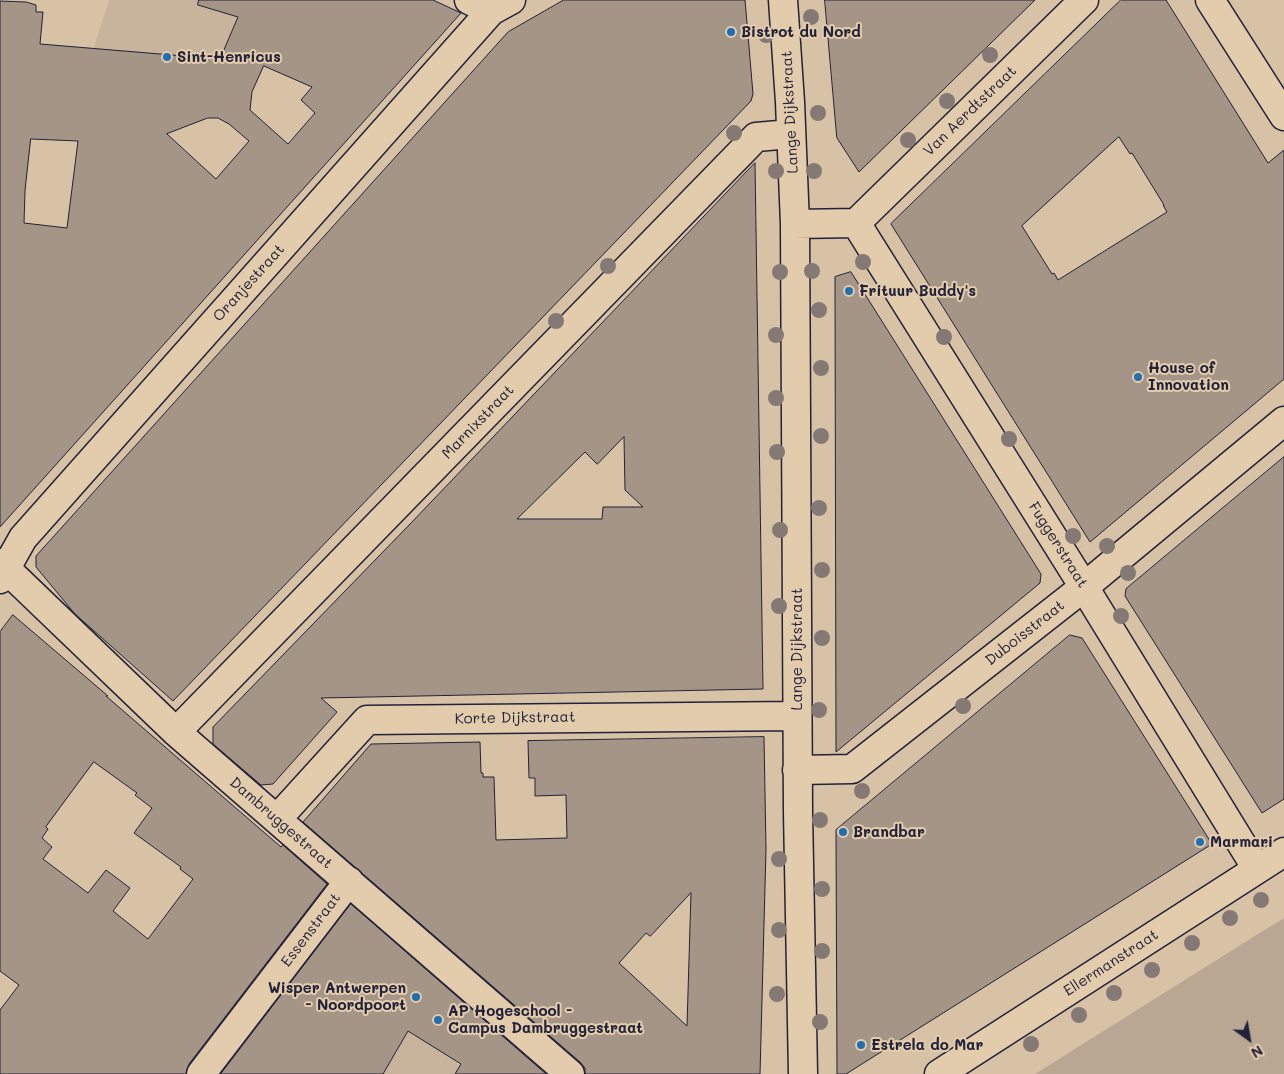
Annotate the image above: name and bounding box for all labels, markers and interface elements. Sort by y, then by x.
place label: Bistrot du Nord [741,23,861,41]
marker: Bistrot du Nord [725,26,737,38]
place label: Sint-Henricus [177,48,281,66]
street label: Lange Dijkstraat [778,50,802,174]
marker: Sint-Henricus [161,51,173,63]
street label: Van Aerdtstraat [920,62,1020,160]
street label: Oranjestraat [209,241,289,325]
place label: Frituur Buddy's [859,282,976,300]
marker: Frituur Buddy's [843,285,855,297]
place label: House of Innovation [1148,359,1229,394]
marker: House of Innovation [1132,371,1144,383]
street label: Marnixstraat [438,381,518,463]
street label: Fuggerstraat [1025,499,1091,591]
street label: Lange Dijkstraat [788,588,806,710]
street label: Duboisstraat [982,596,1068,670]
street label: Korte Dijkstraat [454,708,576,728]
street label: Dambruggestraat [226,773,336,873]
place label: Brandbar [853,823,925,841]
marker: Brandbar [837,826,849,838]
place label: Marmari [1210,833,1273,851]
marker: Marmari [1194,836,1206,848]
street label: Essenstraat [277,890,345,970]
street label: Ellermanstraat [1060,926,1162,1000]
place label: Wisper Antwerpen - Noordpoort [268,979,406,1014]
marker: Wisper Antwerpen - Noordpoort [410,991,422,1003]
place label: AP Hogeschool - Campus Dambruggestraat [448,1002,643,1037]
marker: AP Hogeschool - Campus Dambruggestraat [432,1014,444,1026]
north arrow [1224,1014,1274,1064]
place label: Estrela do Mar [871,1036,983,1054]
marker: Estrela do Mar [855,1039,867,1051]
text: N [1248,1041,1267,1063]

